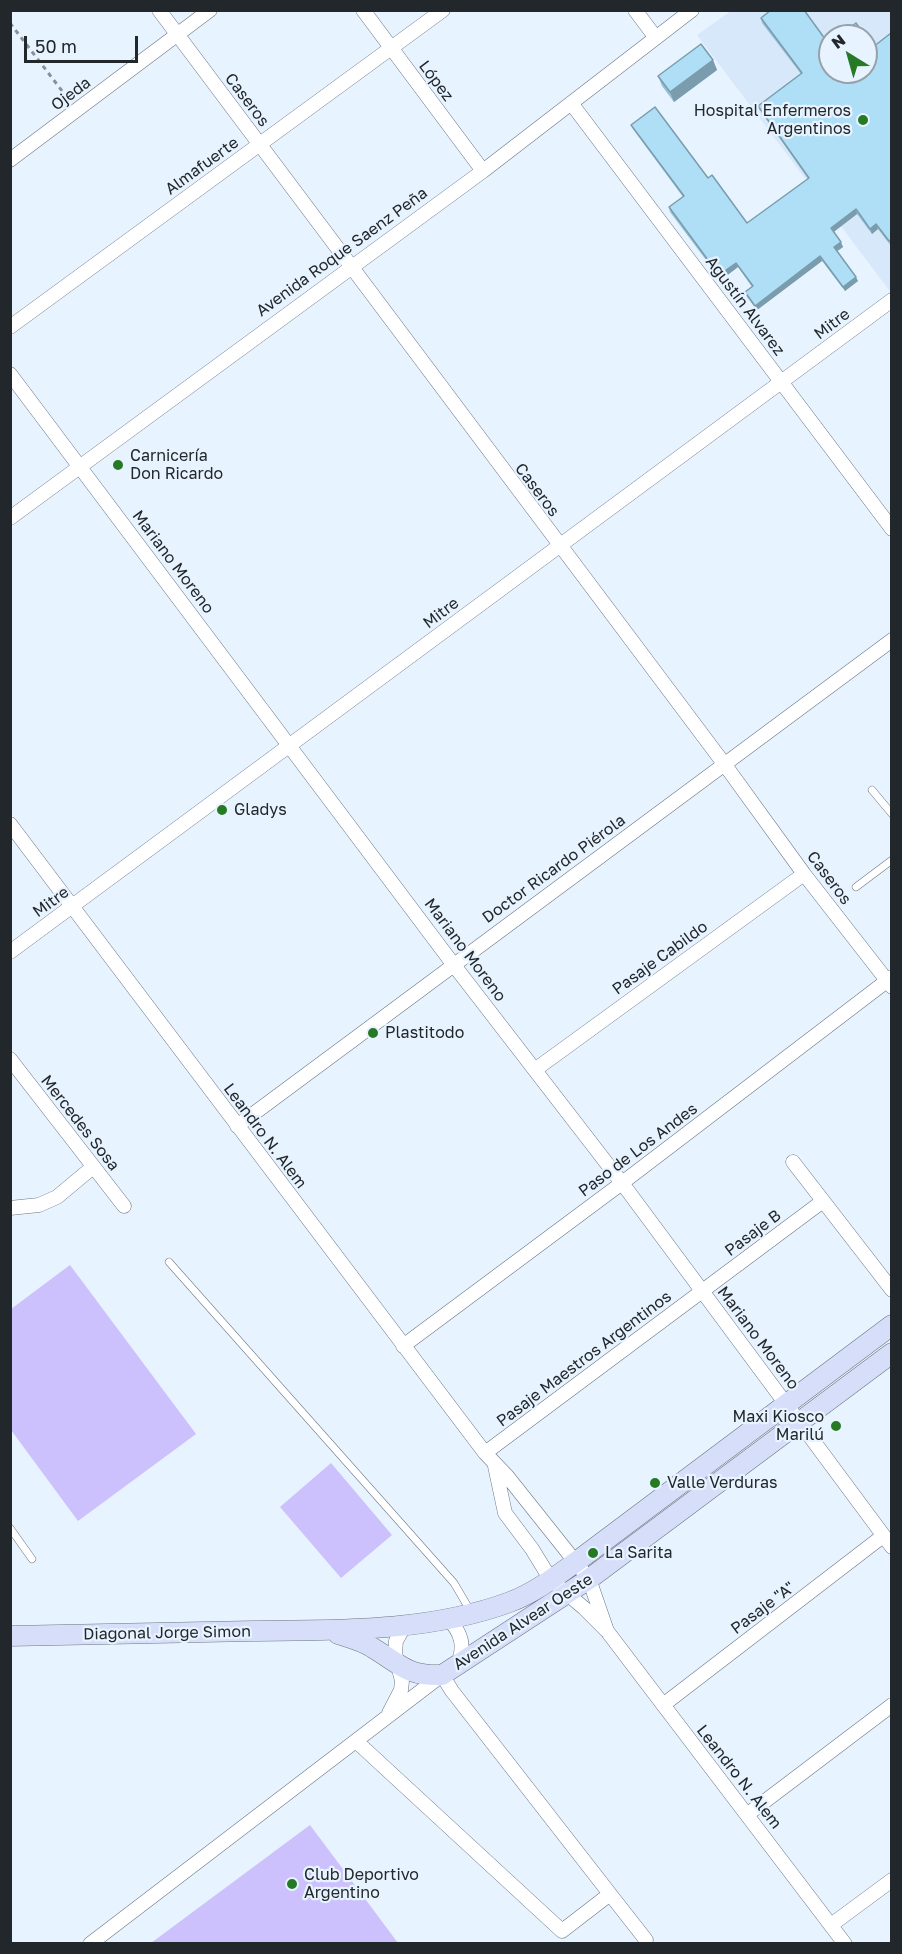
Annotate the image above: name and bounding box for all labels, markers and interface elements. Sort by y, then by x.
scale bar [27,24,141,62]
north arrow [818,24,878,84]
text: N [827,30,849,53]
text: 50 m [35,35,77,57]
street label: López [415,57,457,105]
street label: Caseros [221,70,273,130]
street label: Ojeda [48,73,94,115]
place label: Hospital Enfermeros Argentinos [694,101,851,139]
marker: Hospital Enfermeros Argentinos [856,113,870,127]
street label: Almafuerte [162,133,242,199]
street label: Avenida Roque Saenz Peña [253,183,431,321]
street label: Agustín Alvarez [701,253,789,359]
street label: Mitre [810,304,854,344]
place label: Carnicería Don Ricardo [130,446,223,484]
marker: Carnicería Don Ricardo [111,458,125,472]
street label: Caseros [511,460,563,520]
street label: Mariano Moreno [128,507,218,617]
street label: Mitre [419,593,463,633]
place label: Gladys [234,800,287,820]
marker: Gladys [215,803,229,817]
street label: Doctor Ricardo Piérola [479,811,629,927]
street label: Caseros [803,848,855,908]
street label: Mitre [29,883,73,921]
street label: Mariano Moreno [420,895,510,1005]
street label: Pasaje Cabildo [609,917,711,999]
place label: Plastitodo [385,1023,464,1043]
marker: Plastitodo [366,1026,380,1040]
street label: Mercedes Sosa [37,1071,123,1175]
street label: Leandro N. Alem [219,1080,311,1192]
street label: Paso de Los Andes [575,1099,701,1201]
street label: Pasaje B [721,1206,785,1260]
street label: Mariano Moreno [713,1283,803,1393]
street label: Pasaje Maestros Argentinos [493,1287,675,1431]
place label: Maxi Kiosco Marilú [732,1407,824,1445]
marker: Maxi Kiosco Marilú [829,1419,843,1433]
place label: Valle Verduras [667,1473,777,1493]
marker: Valle Verduras [648,1476,662,1490]
place label: La Sarita [605,1543,673,1563]
marker: La Sarita [586,1546,600,1560]
street label: Avenida Alvear Oeste [450,1570,596,1674]
street label: Pasaje "A" [727,1578,799,1638]
street label: Diagonal Jorge Simon [83,1622,251,1644]
street label: Leandro N. Alem [693,1721,785,1833]
place label: Club Deportivo Argentino [304,1865,419,1903]
marker: Club Deportivo Argentino [285,1877,299,1891]

